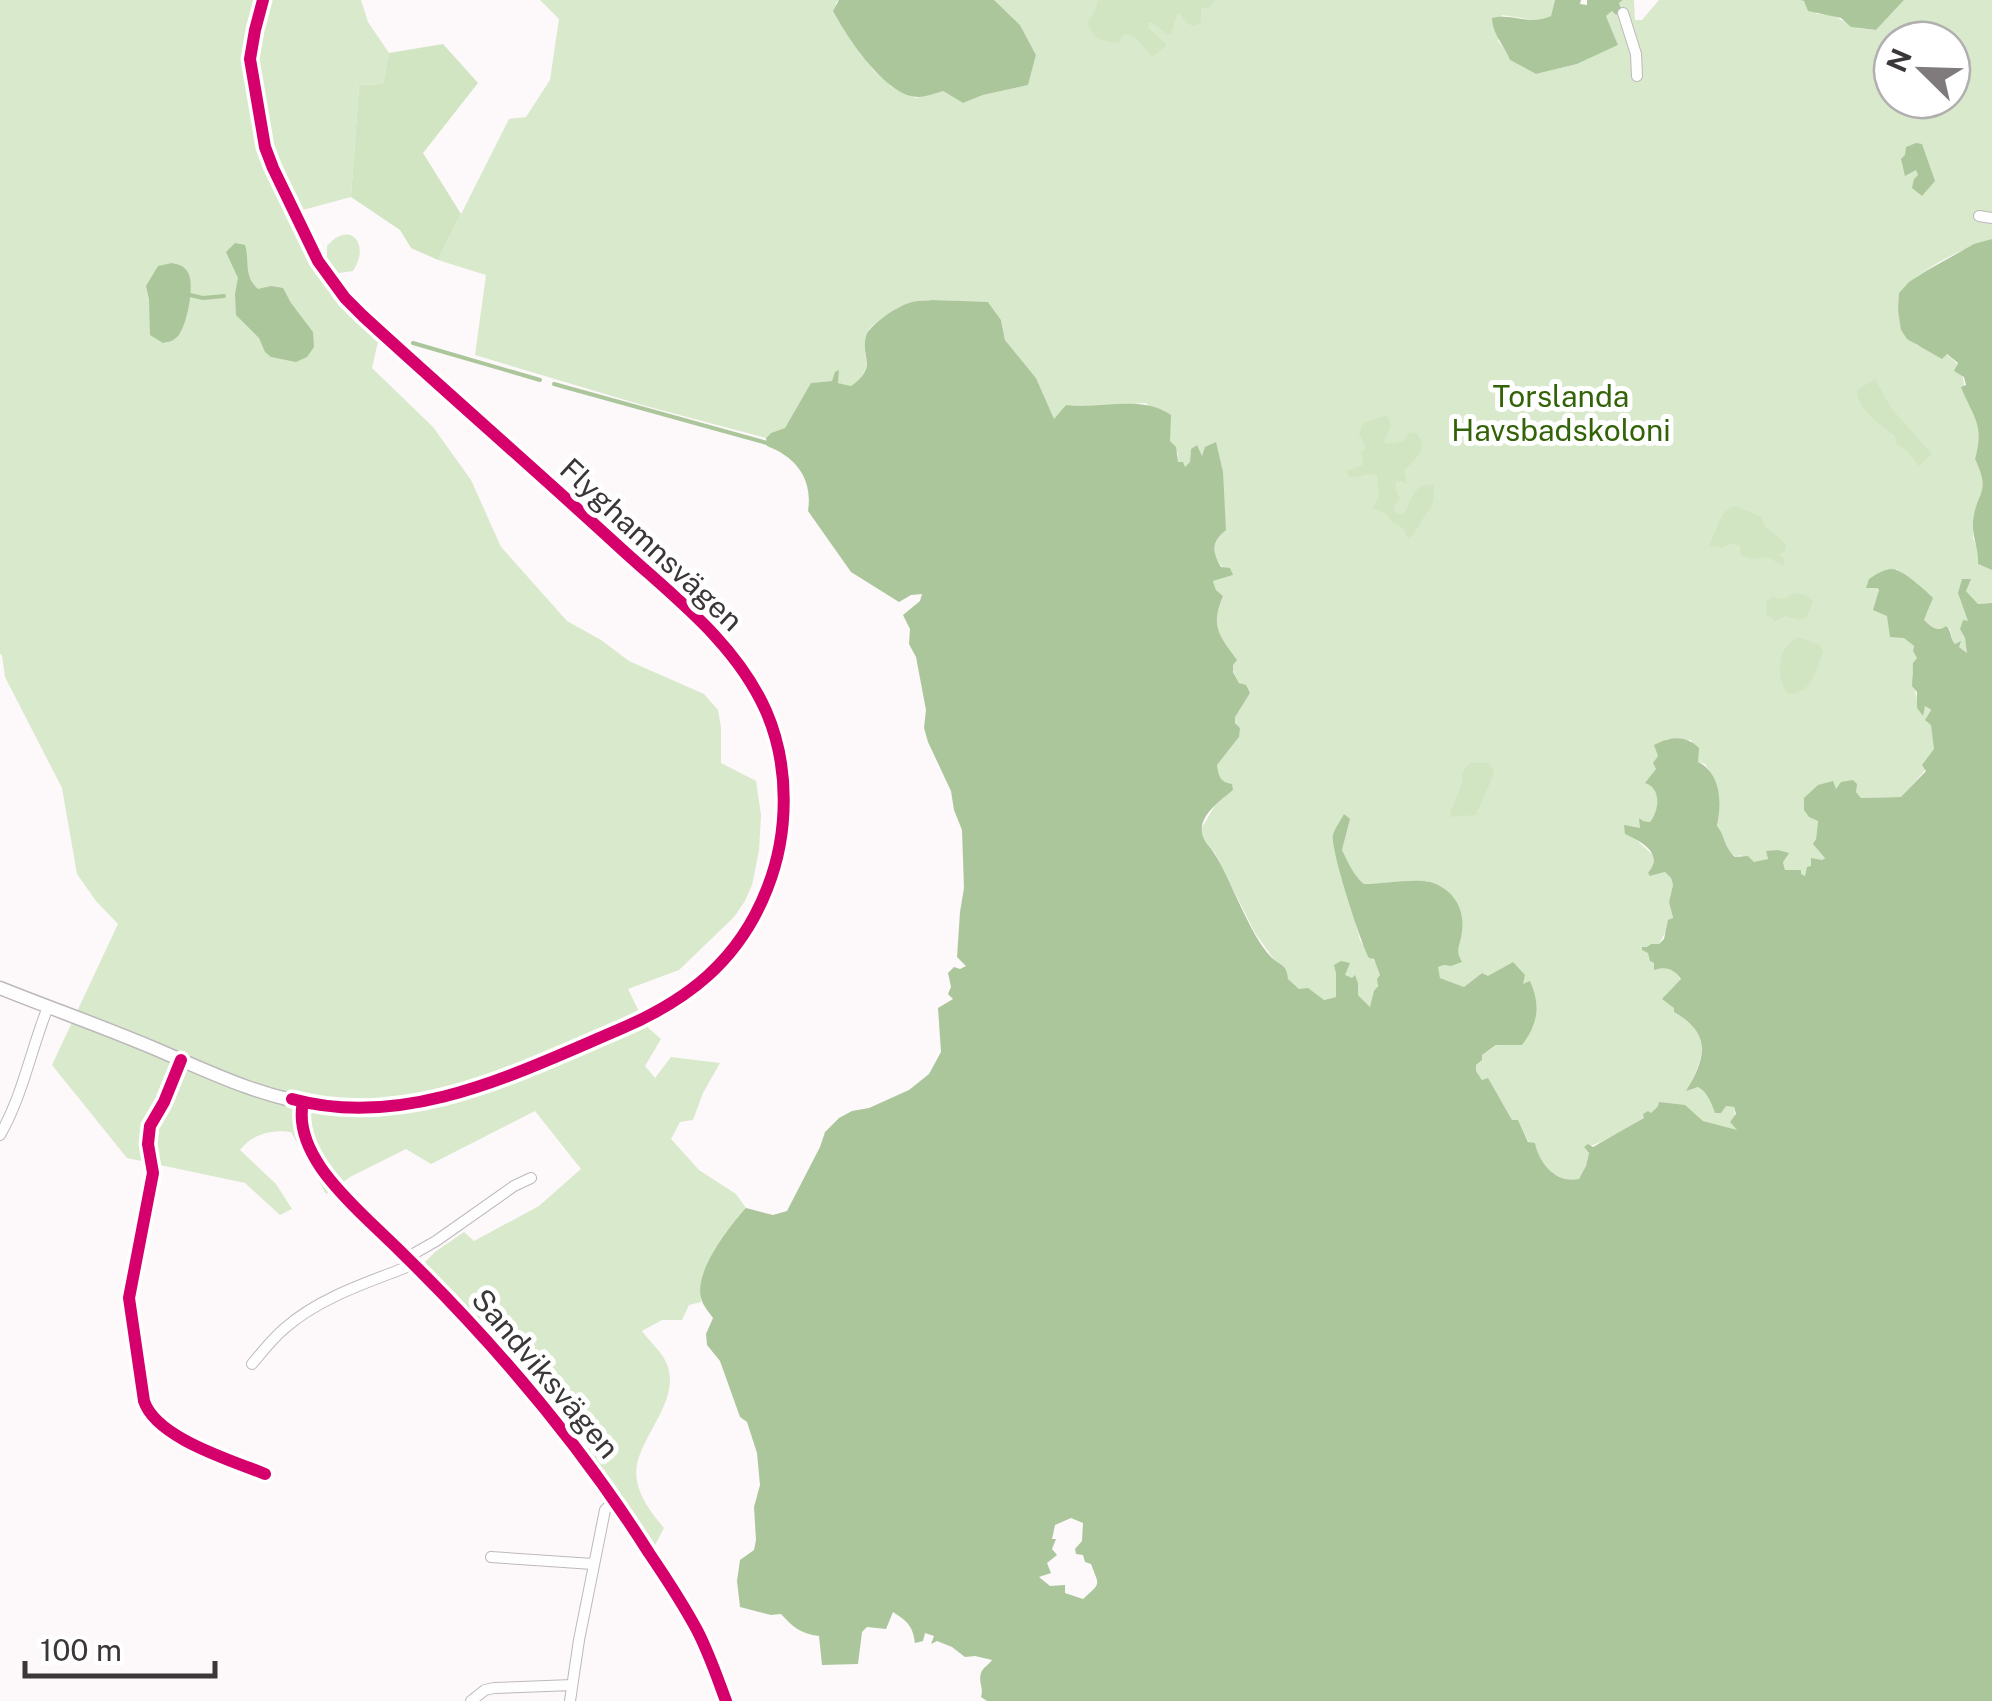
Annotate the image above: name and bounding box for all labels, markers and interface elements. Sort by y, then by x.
north arrow [1872,20,1972,120]
text: N [1879,44,1918,77]
park label: Torslanda Havsbadskoloni [1451,378,1671,448]
street label: Flyghamnsvägen [553,450,750,638]
street label: Sandviksvägen [464,1281,627,1465]
scale bar [25,1616,215,1678]
text: 100 m [40,1632,122,1668]

